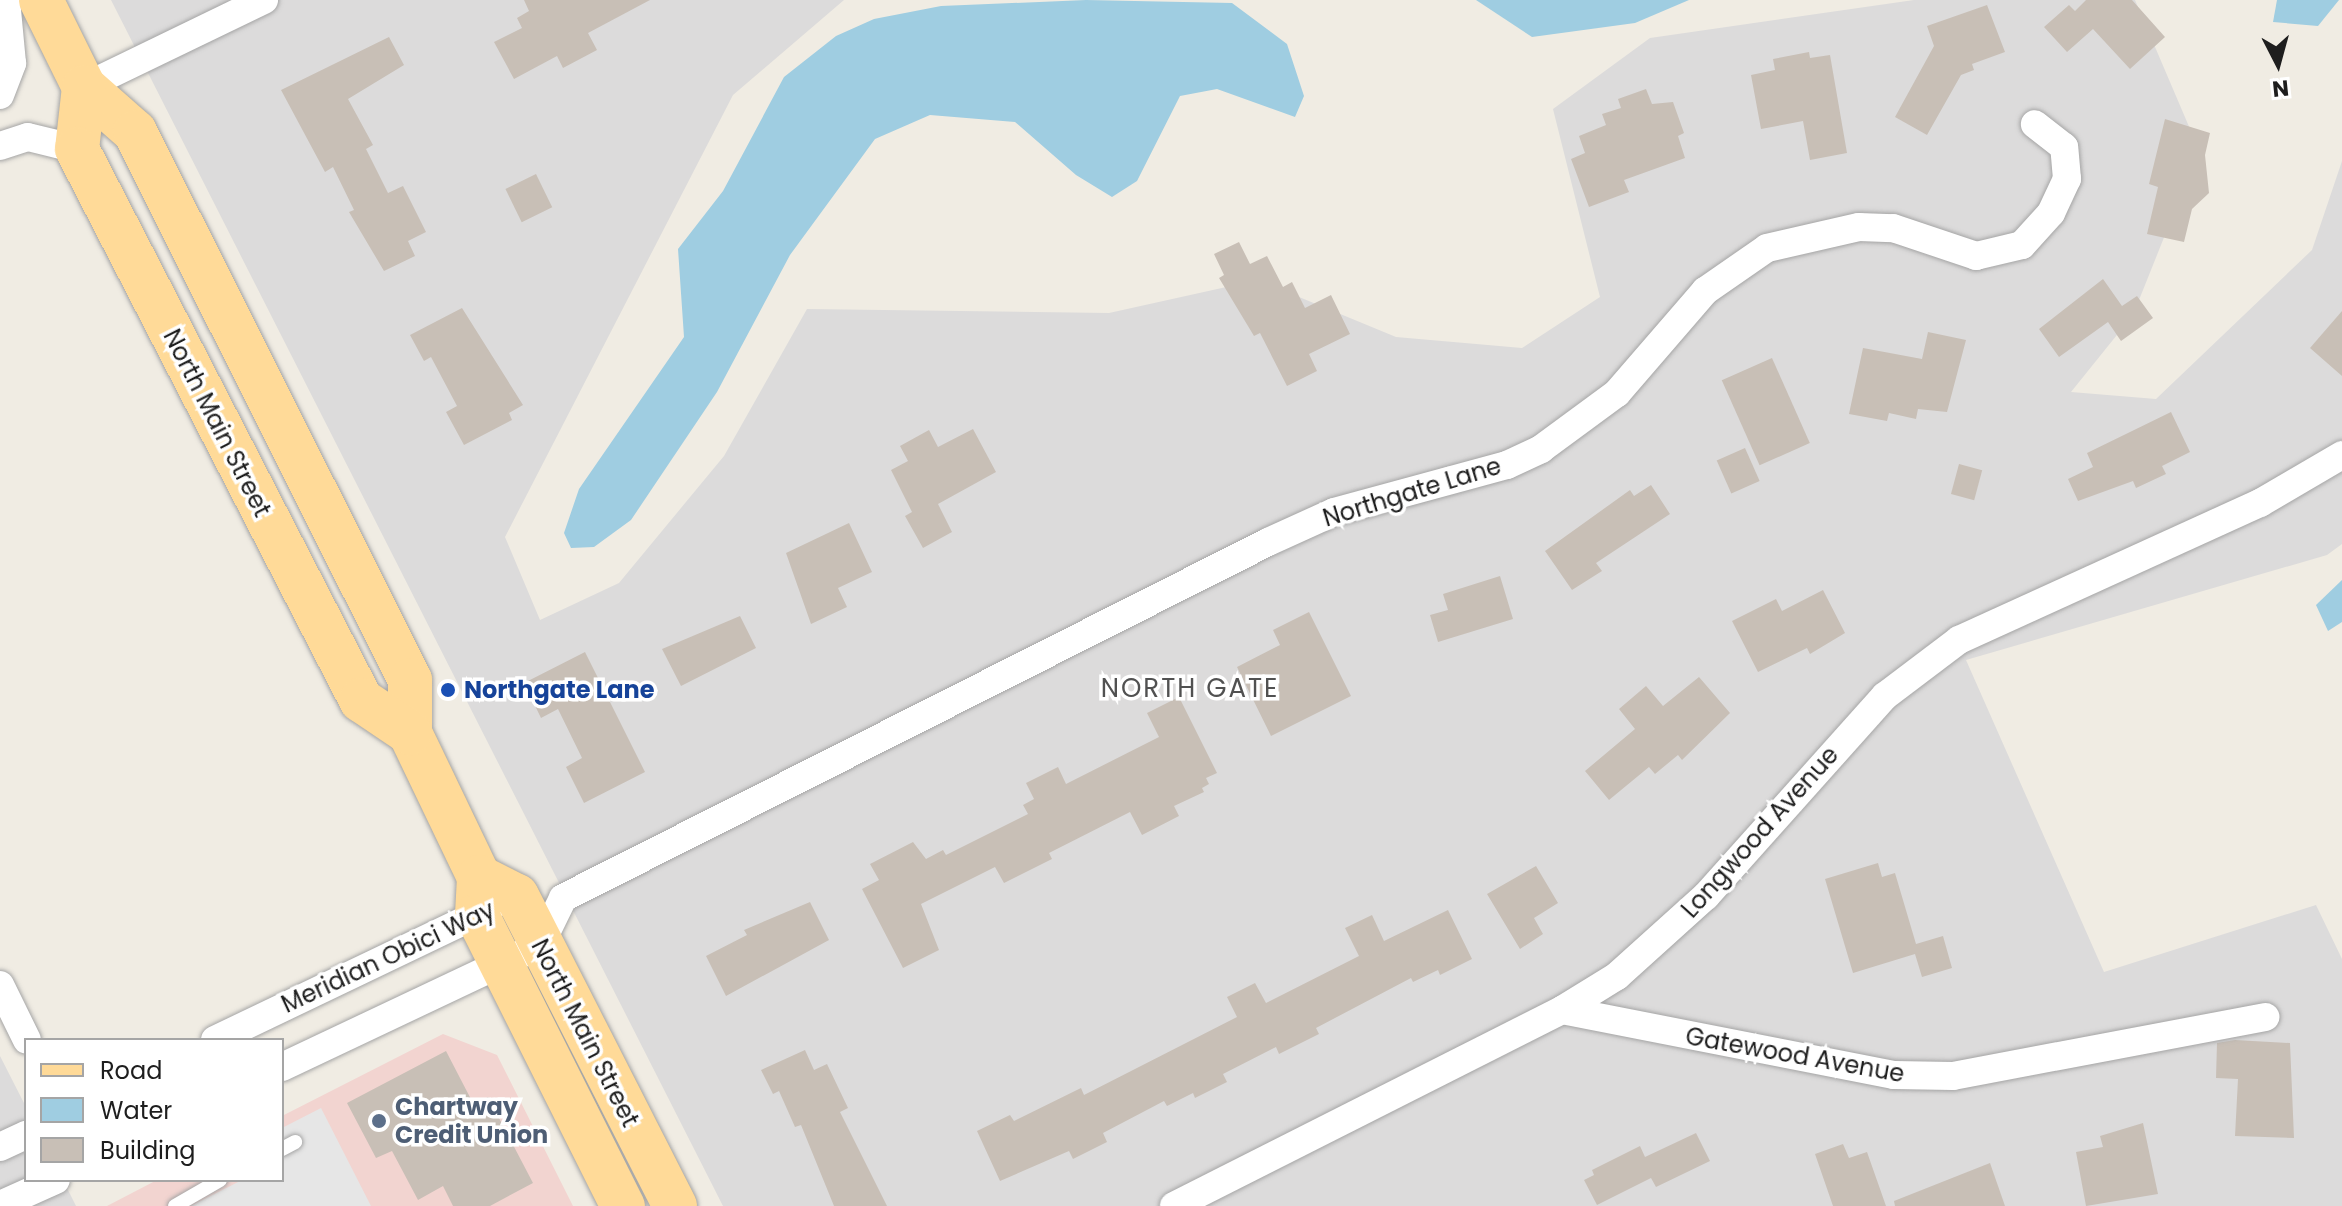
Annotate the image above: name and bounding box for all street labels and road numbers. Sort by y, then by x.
street label: North Main Street [157,324,277,522]
street label: Northgate Lane [1320,451,1504,533]
street label: Longwood Avenue [1676,740,1844,924]
street label: Meridian Obici Way [277,895,499,1019]
street label: North Main Street [525,934,645,1132]
street label: Gatewood Avenue [1683,1022,1907,1088]

